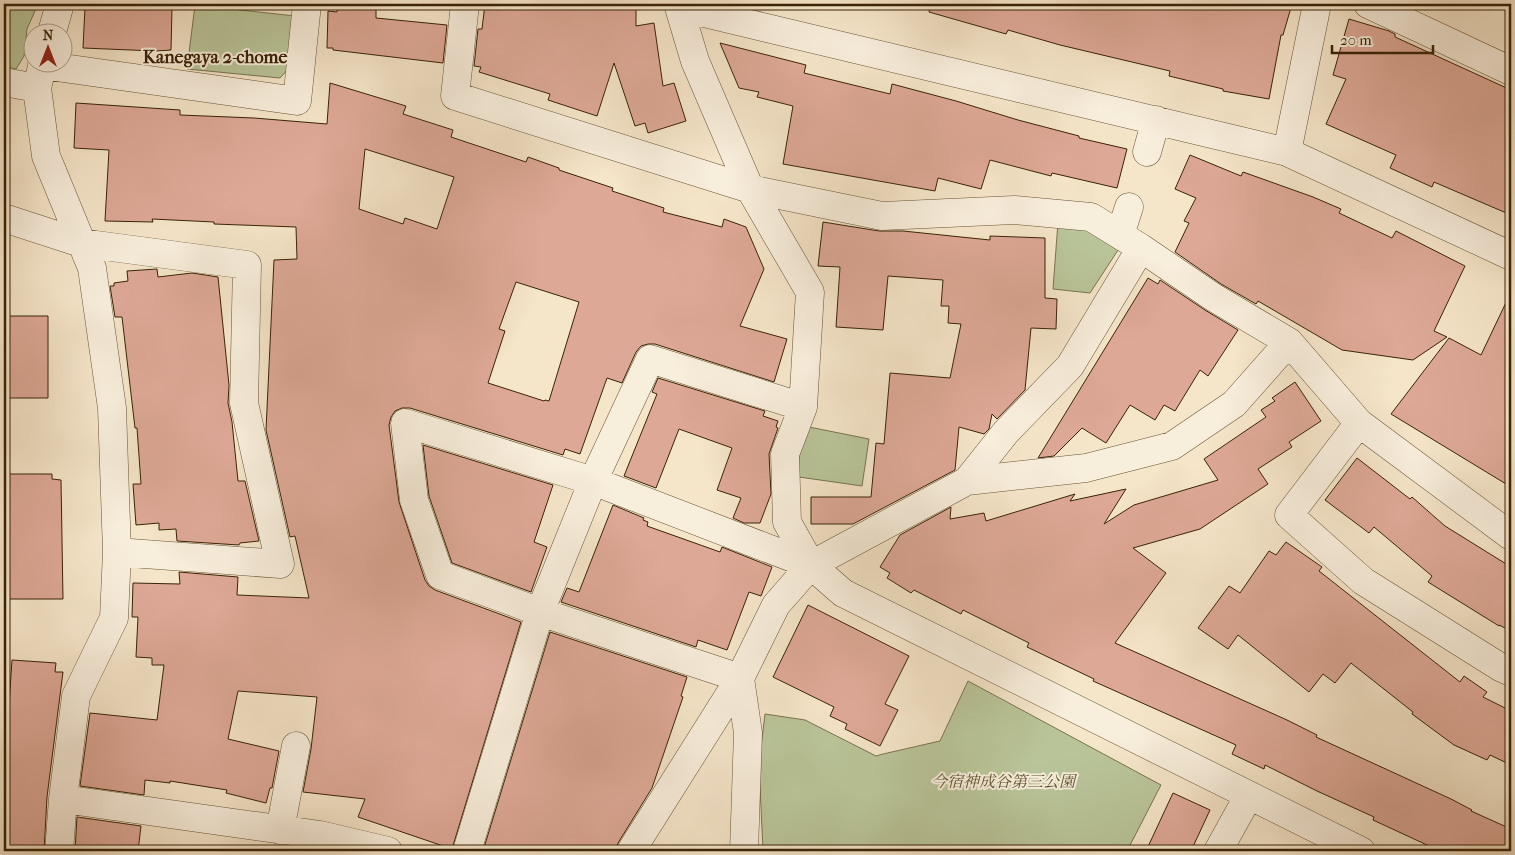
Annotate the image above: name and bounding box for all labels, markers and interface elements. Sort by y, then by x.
north arrow [22,22,72,72]
scale bar [1332,22,1434,54]
text: N [43,27,54,44]
text: 20 m [1340,31,1372,49]
district label: Kanegaya 2-chome [143,47,287,68]
park label: 今宿神成谷第三公園 [931,772,1078,791]

